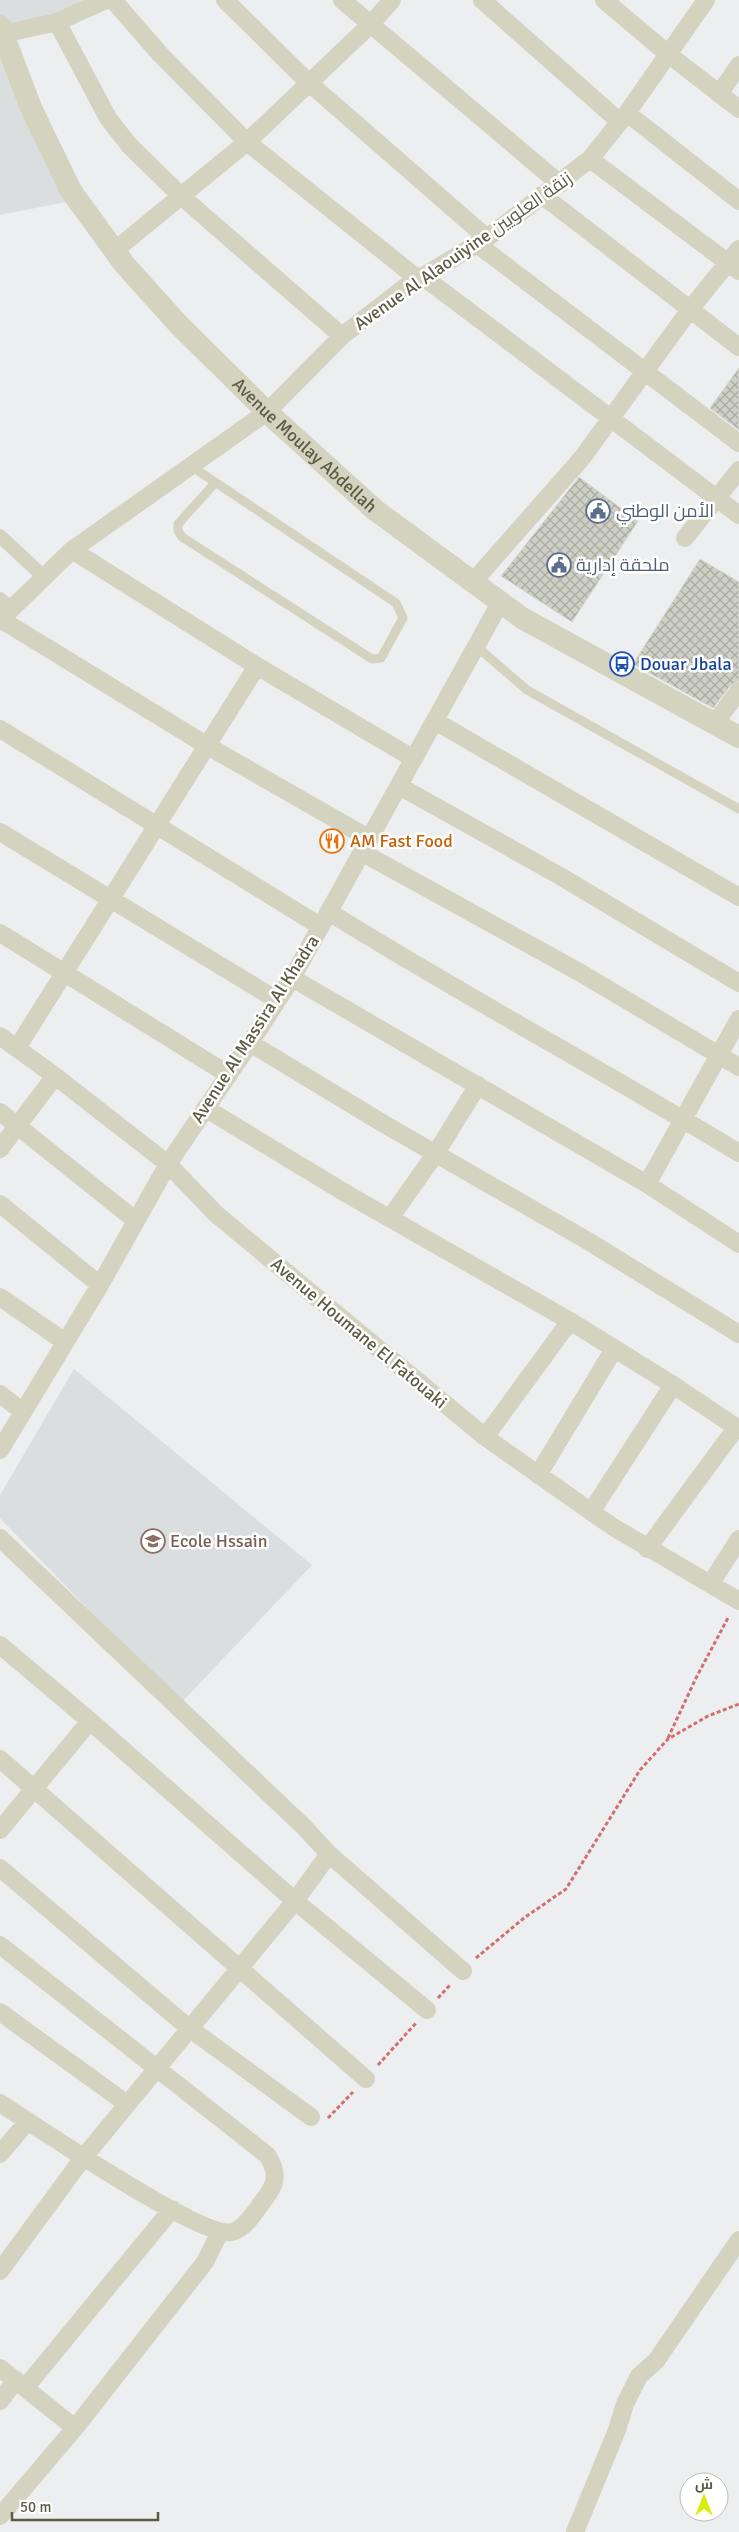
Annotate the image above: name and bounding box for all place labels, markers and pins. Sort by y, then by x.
public building icon: الأمن الوطني [585,498,611,524]
place label: الأمن الوطني [616,500,714,525]
public building icon: ملحقة إدارية [546,552,572,578]
place label: ملحقة إدارية [576,554,670,576]
bus stop icon: Douar Jbala [609,651,635,677]
place label: Douar Jbala [640,653,732,675]
restaurant icon: AM Fast Food [319,828,345,854]
place label: AM Fast Food [350,830,453,852]
school or university icon: Ecole Hssain [140,1528,166,1554]
place label: Ecole Hssain [170,1530,268,1552]

